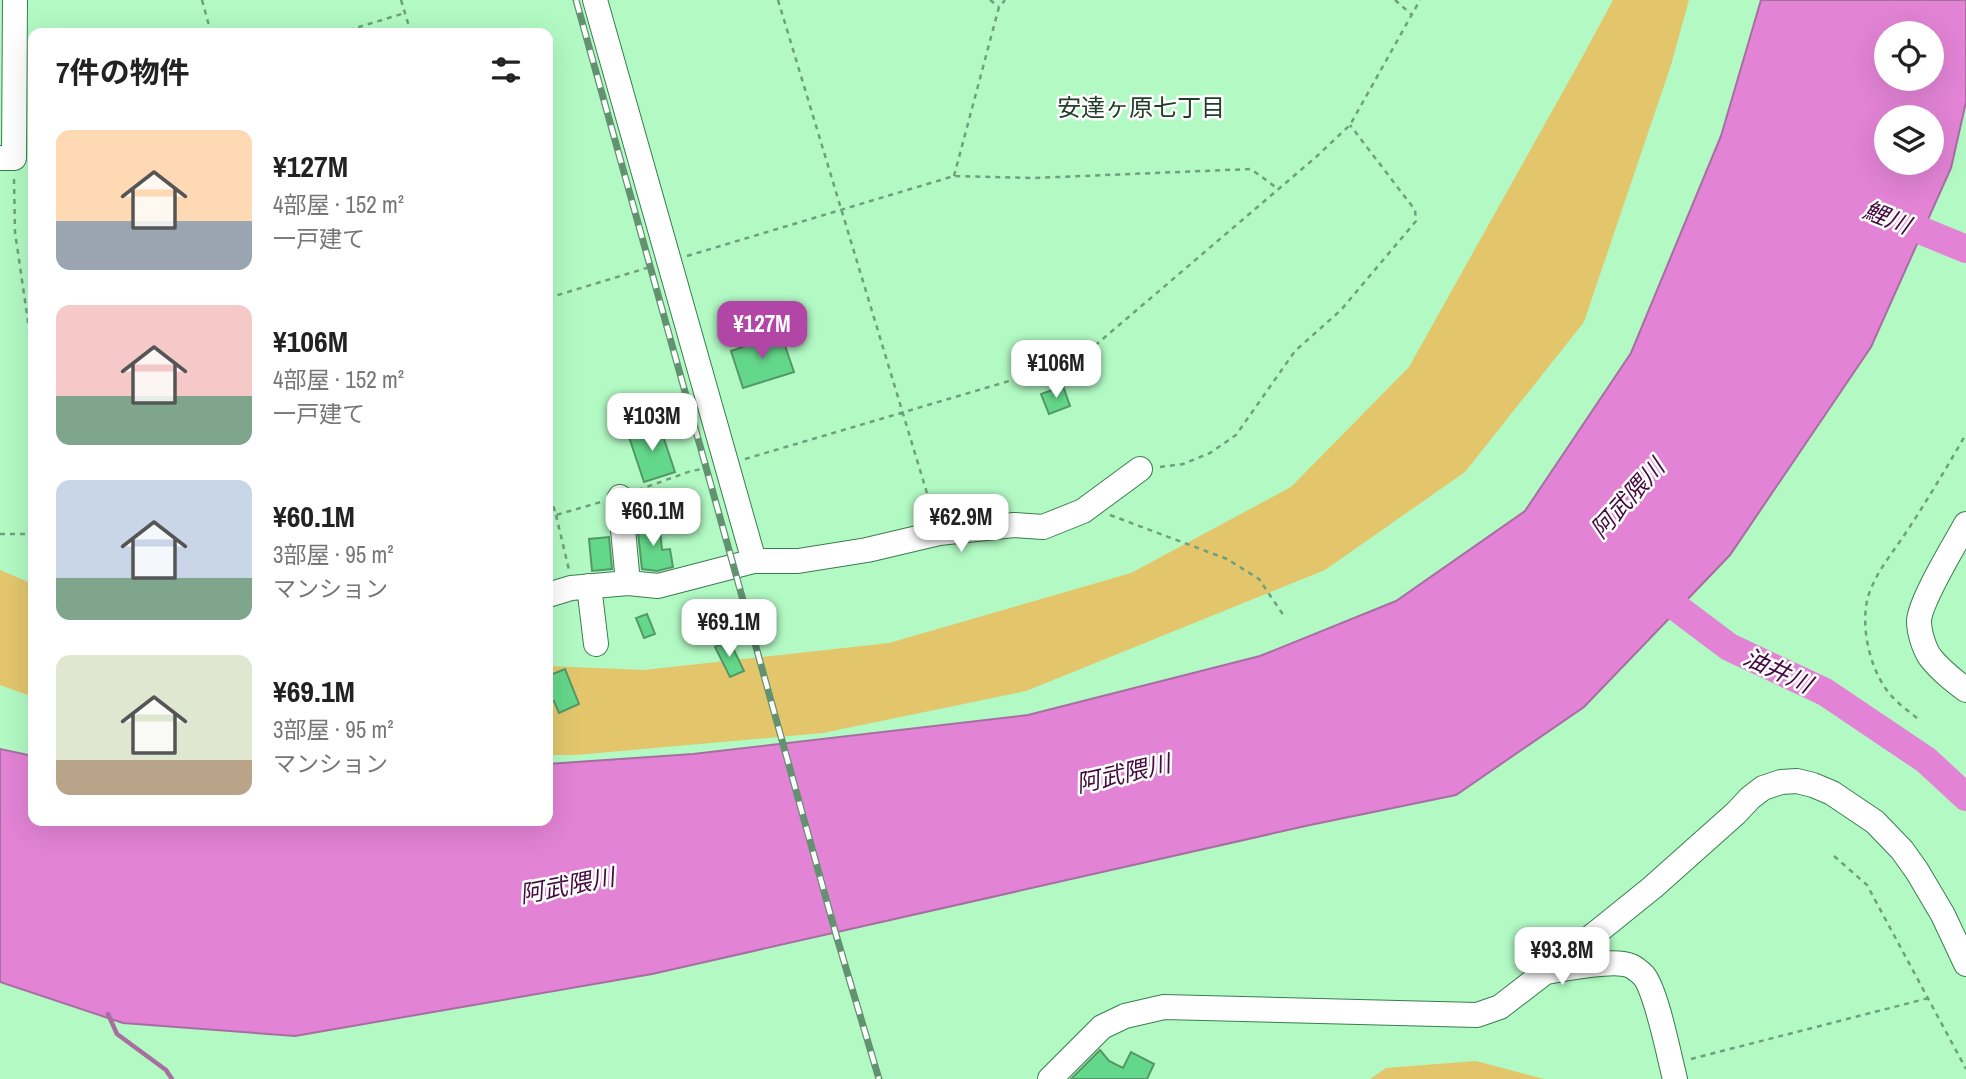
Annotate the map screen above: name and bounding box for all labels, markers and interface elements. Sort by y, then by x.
map controls [1874,21,1944,175]
button: locate [1874,21,1944,91]
icon: filters [487,51,525,89]
text: 7件の物件 [56,52,190,92]
district label: 安達ヶ原七丁目 [1057,91,1225,123]
button: layers [1874,105,1944,175]
text: ¥127M [273,146,348,186]
icon: home [112,158,196,242]
text: 4部屋 · 152 m² [273,189,404,220]
water label: 鯉川 [1859,193,1918,242]
text: 一戸建て [273,223,365,254]
pin: ¥127M [713,302,811,361]
text: ¥127M [733,308,791,339]
text: ¥106M [273,321,348,361]
icon: home [112,333,196,417]
pin: ¥106M [1007,340,1105,400]
text: ¥106M [1027,347,1085,378]
text: 4部屋 · 152 m² [273,364,404,395]
pin: ¥103M [603,393,701,453]
text: 一戸建て [273,398,365,429]
text: ¥103M [623,400,681,431]
water label: 阿武隈川 [1583,449,1673,544]
pin: ¥60.1M [596,489,710,548]
pin: ¥62.9M [904,494,1018,554]
text: ¥60.1M [622,495,684,526]
text: ¥60.1M [273,496,355,536]
text: ¥62.9M [930,501,992,532]
icon: home [112,508,196,592]
text: 3部屋 · 95 m² [273,539,393,570]
text: マンション [273,573,388,604]
pin: ¥69.1M [672,600,786,659]
text: ¥69.1M [698,606,760,637]
water label: 油井川 [1739,640,1820,701]
text: ¥69.1M [273,671,355,711]
icon: home [112,683,196,767]
text: 3部屋 · 95 m² [273,714,393,745]
water label: 阿武隈川 [1073,746,1176,799]
text: マンション [273,748,388,779]
water label: 阿武隈川 [517,860,620,910]
pin: ¥93.8M [1505,928,1619,987]
text: ¥93.8M [1531,934,1593,965]

